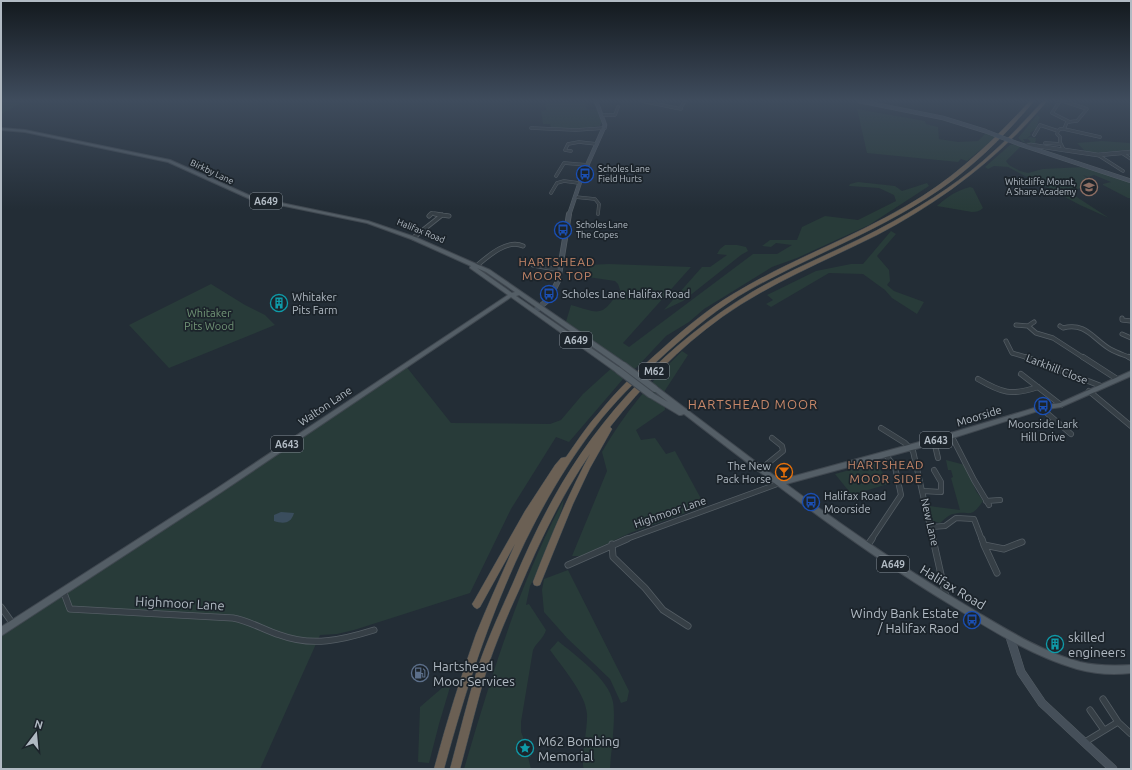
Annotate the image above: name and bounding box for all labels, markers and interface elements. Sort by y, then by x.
street label: Birkby Lane [189,158,235,186]
bus stop icon: Scholes Lane Field Hurts [575,164,595,184]
place label: Scholes Lane Field Hurts [598,164,650,184]
place label: Whitcliffe Mount, A Share Academy [1005,177,1077,197]
school or university icon: Whitcliffe Mount, A Share Academy [1079,177,1099,197]
road number: A649 [250,193,282,209]
street label: Halifax Road [396,217,446,245]
bus stop icon: Scholes Lane The Copes [553,220,573,240]
place label: Scholes Lane The Copes [576,220,628,240]
district label: HARTSHEAD MOOR TOP [518,255,596,282]
bus stop icon: Scholes Lane Halifax Road [539,284,559,304]
place label: Scholes Lane Halifax Road [562,288,690,300]
place label: Whitaker Pits Farm [292,291,338,316]
building icon: Whitaker Pits Farm [269,293,289,313]
park label: Whitaker Pits Wood [184,307,234,332]
road number: A649 [560,332,592,348]
street label: Larkhill Close [1024,352,1090,386]
road number: M62 [639,363,669,379]
street label: Walton Lane [296,384,354,428]
bus stop icon: Moorside Lark Hill Drive [1033,396,1053,416]
district label: HARTSHEAD MOOR [688,397,818,411]
street label: Moorside [955,403,1003,429]
place label: Moorside Lark Hill Drive [1008,418,1078,443]
road number: A643 [920,432,952,448]
road number: A643 [271,436,303,452]
district label: HARTSHEAD MOOR SIDE [847,458,925,485]
place label: The New Pack Horse [717,460,771,485]
bar icon: The New Pack Horse [774,462,794,482]
place label: Halifax Road Moorside [824,490,886,515]
bus stop icon: Halifax Road Moorside [801,492,821,512]
street label: Highmoor Lane [632,494,708,530]
street label: New Lane [919,497,941,547]
road number: A649 [877,556,909,572]
street label: Halifax Road [918,562,988,612]
street label: Highmoor Lane [135,594,225,612]
place label: Windy Bank Estate / Halifax Raod [850,606,959,635]
bus stop icon: Windy Bank Estate / Halifax Raod [962,610,982,630]
place label: skilled engineers [1068,630,1126,659]
building icon: skilled engineers [1045,634,1065,654]
place label: Hartshead Moor Services [433,659,515,688]
fuel station icon: Hartshead Moor Services [410,663,430,683]
north arrow [16,714,56,754]
text: N [33,717,44,731]
place label: M62 Bombing Memorial [538,734,620,763]
place icon: M62 Bombing Memorial [515,738,535,758]

